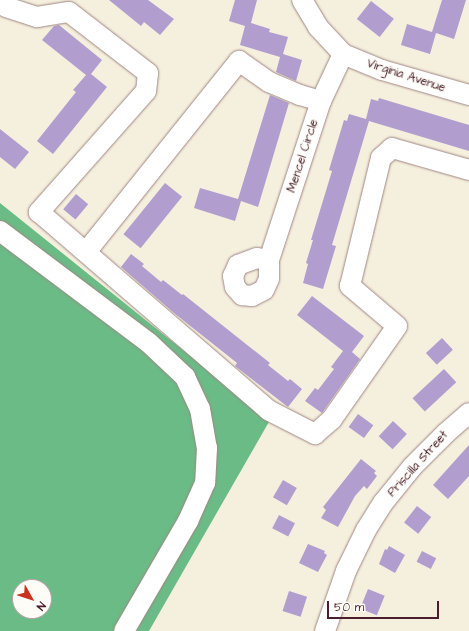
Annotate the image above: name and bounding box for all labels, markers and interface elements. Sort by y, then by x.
street label: Virginia Avenue [365,57,447,95]
street label: Mencel Circle [284,118,322,194]
street label: Priscilla Street [385,428,451,500]
north arrow [12,579,52,619]
scale bar [329,593,441,619]
text: N [33,599,49,614]
text: 50 m [334,599,364,616]

